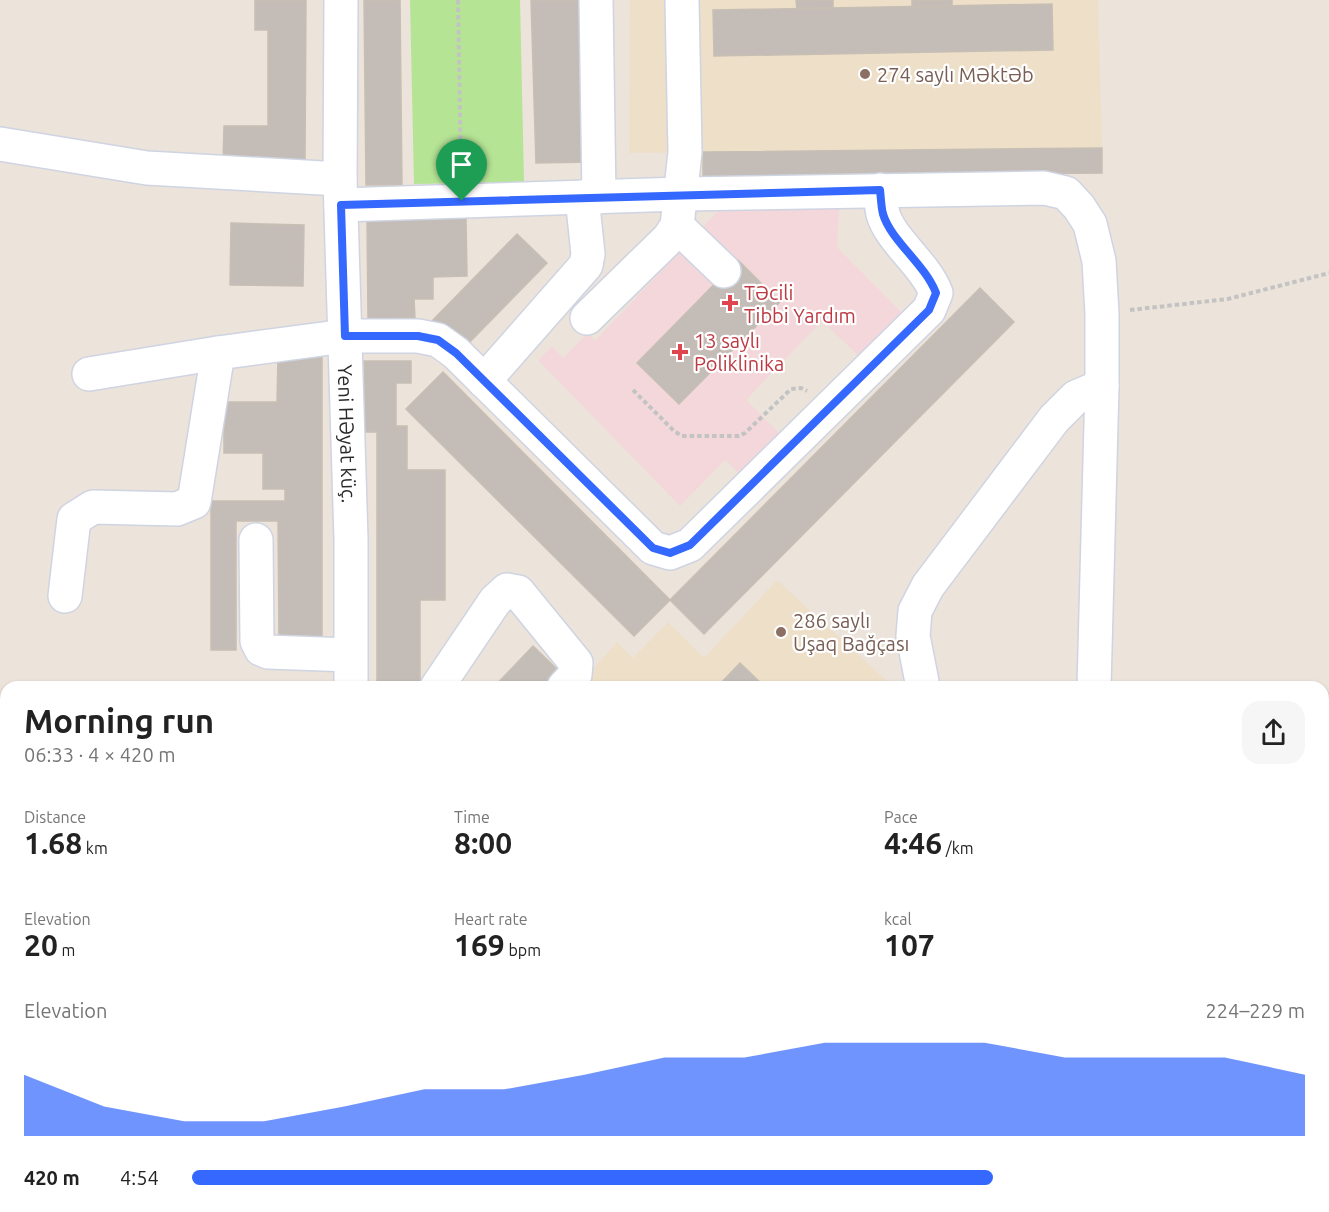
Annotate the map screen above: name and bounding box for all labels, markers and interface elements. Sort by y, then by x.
place label: 274 saylı Məktəb [877,63,1034,86]
marker: 274 saylı Məktəb [858,67,872,81]
pin [436,139,487,201]
icon: arrive [445,148,478,181]
place label: Təcili Tibbi Yardım [744,281,856,327]
marker: Təcili Tibbi Yardım [721,294,739,312]
place label: 13 saylı Poliklinika [694,329,784,375]
marker: 13 saylı Poliklinika [671,343,689,361]
street label: Yeni Həyat küç. [334,364,361,504]
place label: 286 saylı Uşaq Bağçası [793,609,909,655]
marker: 286 saylı Uşaq Bağçası [774,625,788,639]
button: share [1242,701,1305,764]
text: Morning run [24,702,214,739]
text: 06:33 · 4 × 420 m [24,743,176,766]
text: Distance [24,808,86,826]
text: Time [454,808,490,826]
text: Pace [884,808,918,826]
text: 1.68 [24,826,82,860]
text: 8:00 [454,826,512,860]
text: 4:46 [884,826,942,860]
text: km [82,839,108,857]
text: /km [942,839,974,857]
text: Elevation [24,910,91,928]
text: Heart rate [454,910,528,928]
text: kcal [884,910,912,928]
text: 20 [24,928,58,962]
text: 169 [454,928,505,962]
text: 107 [884,928,935,962]
text: m [58,941,75,959]
text: bpm [505,941,541,959]
text: Elevation [24,999,107,1022]
text: 224–229 m [1206,999,1305,1022]
text: 420 m [24,1166,80,1189]
text: 4:54 [120,1166,159,1189]

